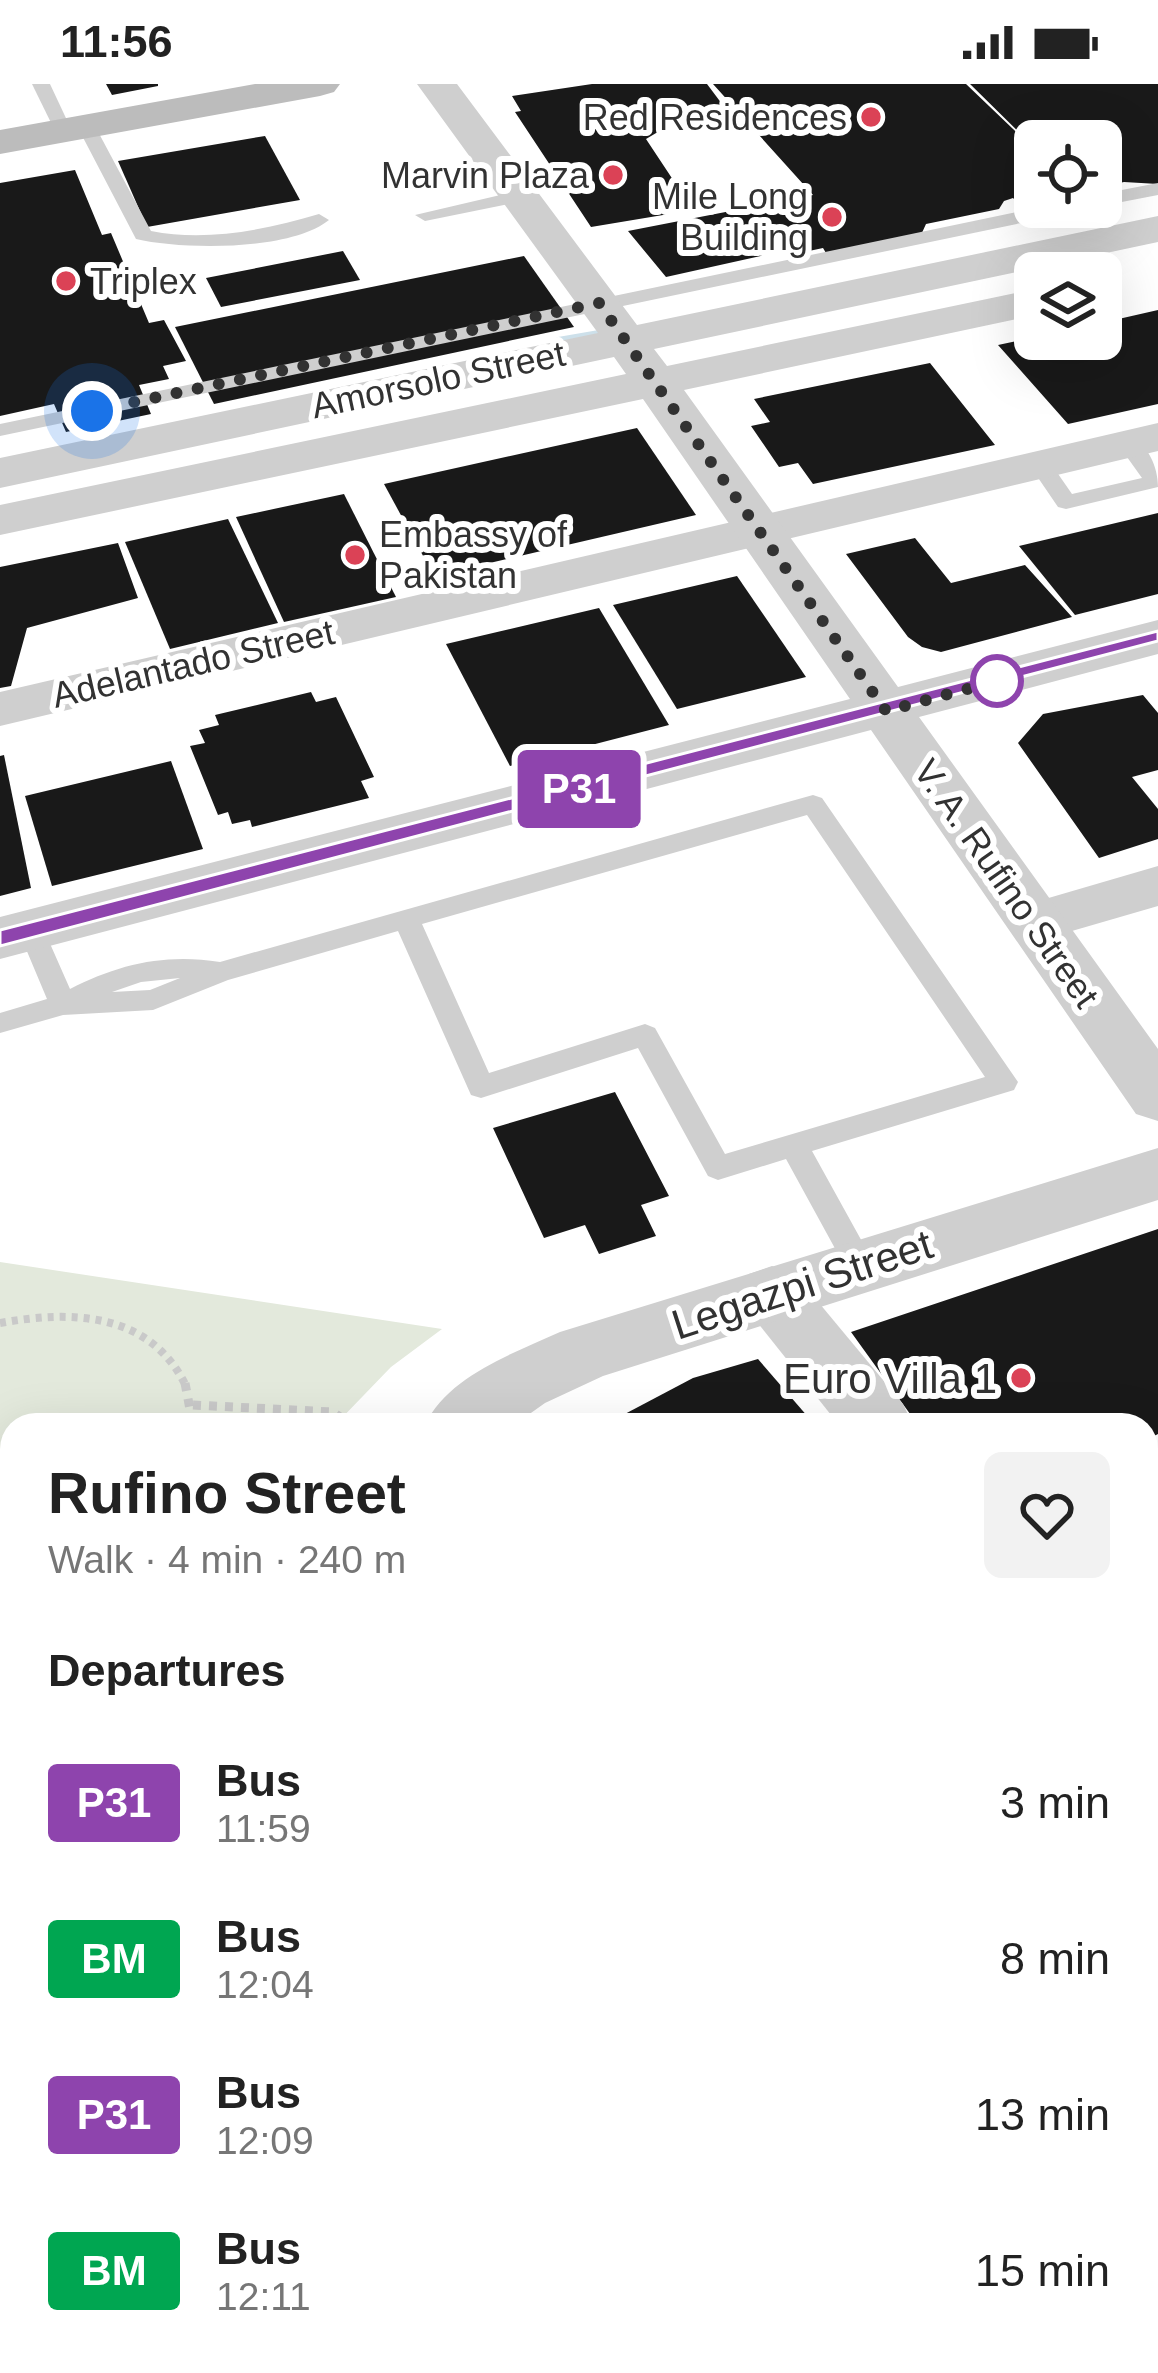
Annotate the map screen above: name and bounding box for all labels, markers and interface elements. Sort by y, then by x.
text: 11:56 [60,16,173,67]
place label: Red Residences [583,97,847,138]
marker: Red Residences [858,104,884,130]
map controls [1014,120,1122,360]
button: locate [1014,120,1122,228]
place label: Marvin Plaza [381,155,590,196]
marker: Marvin Plaza [600,162,626,188]
place label: Mile Long Building [652,176,808,258]
marker: Mile Long Building [819,204,845,230]
button: layers [1014,252,1122,360]
place label: Triplex [90,261,197,302]
marker: Triplex [53,268,79,294]
street label: Amorsolo Street [308,333,569,426]
your location [62,381,122,441]
place label: Embassy of Pakistan [379,514,568,596]
marker: Embassy of Pakistan [342,542,368,568]
street label: Adelantado Street [48,611,338,716]
unlabelled marker [972,656,1022,706]
line badge: P31 [510,750,648,828]
street label: V. A. Rufino Street [906,752,1107,1015]
text: P31 [542,765,616,812]
street label: Legazpi Street [666,1220,939,1349]
place label: Euro Villa 1 [783,1355,997,1402]
marker: Euro Villa 1 [1008,1365,1034,1391]
button: heart [984,1452,1110,1578]
text: Rufino Street [48,1461,406,1525]
text: Walk · 4 min · 240 m [48,1538,406,1581]
text: Departures [48,1645,286,1696]
text: Bus [216,1755,301,1806]
text: 3 min [1000,1777,1110,1828]
text: P31 [77,1779,151,1826]
text: 11:59 [216,1807,311,1850]
text: Bus [216,1911,301,1962]
text: 8 min [1000,1933,1110,1984]
text: BM [81,1935,147,1982]
text: 12:04 [216,1963,314,2006]
text: Bus [216,2067,301,2118]
text: 13 min [975,2089,1110,2140]
text: P31 [77,2091,151,2138]
text: 12:09 [216,2119,314,2162]
text: Bus [216,2223,301,2274]
text: 15 min [975,2245,1110,2296]
text: BM [81,2247,147,2294]
text: 12:11 [216,2275,311,2318]

